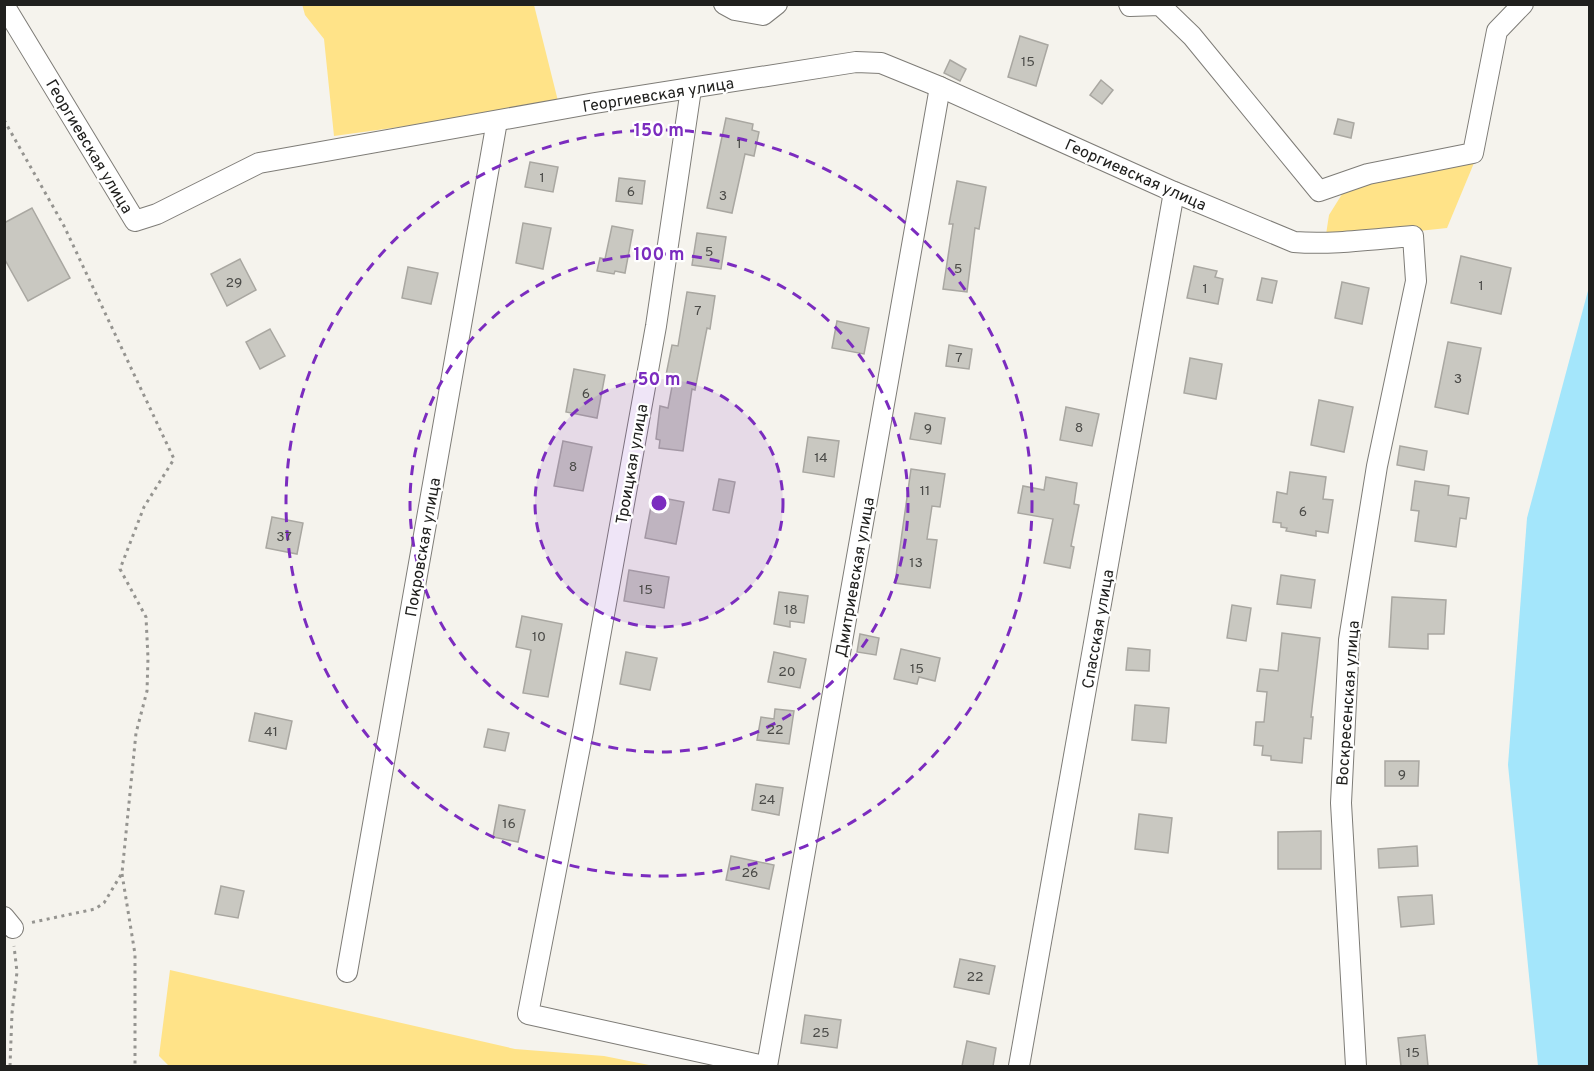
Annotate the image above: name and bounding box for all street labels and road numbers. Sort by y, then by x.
street label: Георгиевская улица [581,74,735,118]
street label: Георгиевская улица [40,76,136,218]
street label: Георгиевская улица [1061,136,1209,216]
street label: Троицкая улица [613,403,653,526]
street label: Покровская улица [402,476,446,618]
street label: Дмитриевская улица [832,496,880,659]
street label: Спасская улица [1079,568,1119,691]
street label: Воскресенская улица [1333,620,1365,786]

